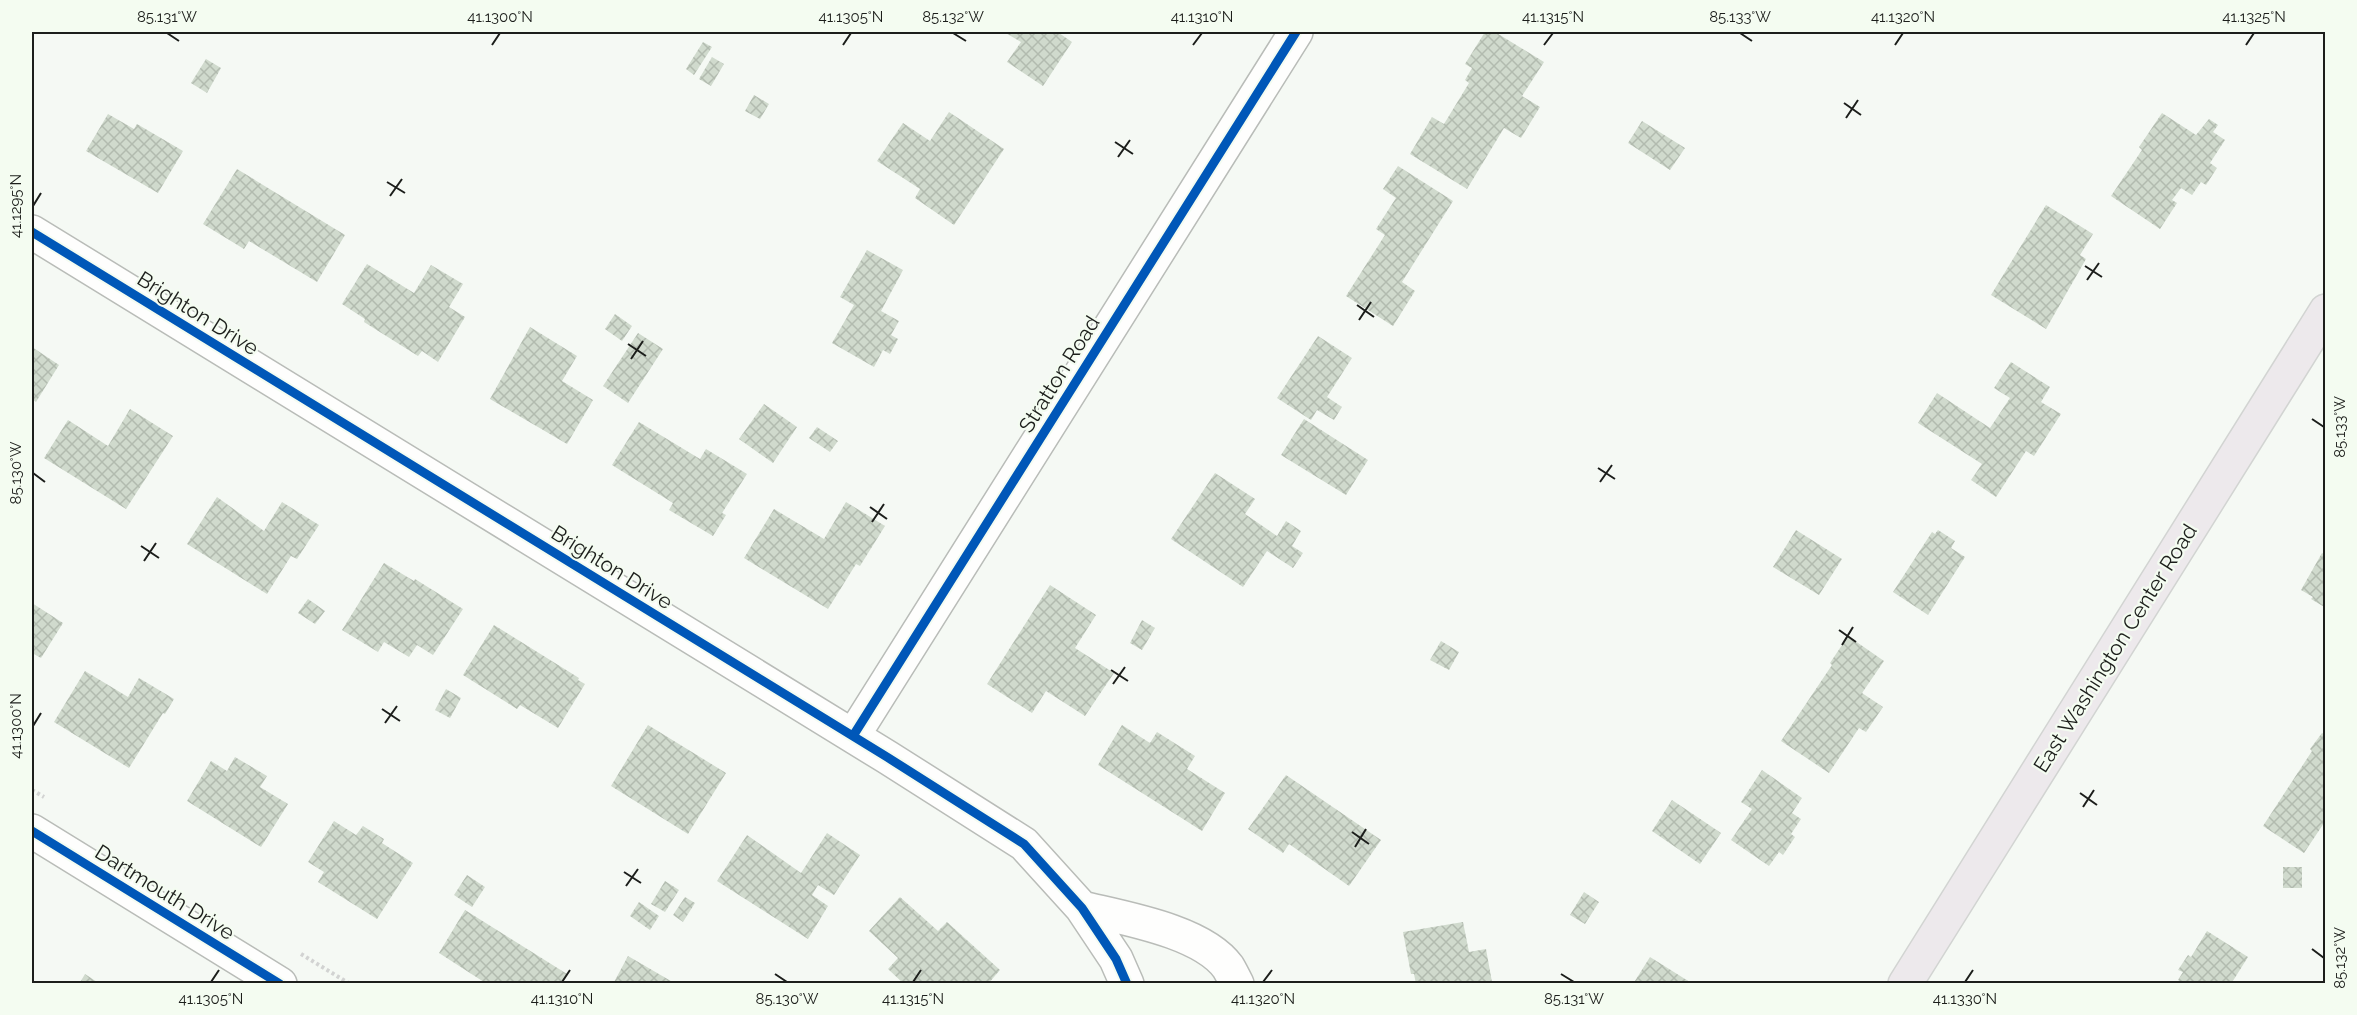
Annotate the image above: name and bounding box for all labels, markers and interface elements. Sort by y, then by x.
text: 85.131°W [137,8,197,26]
text: 41.1300°N [467,8,533,26]
text: 41.1305°N [819,8,883,26]
text: 85.132°W [922,8,984,26]
text: 41.1310°N [1171,8,1233,26]
text: 41.1315°N [1522,8,1584,26]
text: 85.133°W [1709,8,1771,26]
text: 41.1320°N [1871,8,1935,26]
text: 41.1325°N [2222,8,2286,26]
text: 41.1295°N [7,174,25,238]
street label: Brighton Drive [133,266,263,360]
street label: Stratton Road [1013,311,1105,437]
text: 85.133°W [2331,396,2349,458]
text: 85.130°W [7,441,25,504]
street label: East Washington Center Road [2028,519,2202,777]
street label: Brighton Drive [547,520,677,614]
text: 41.1300°N [7,693,25,759]
street label: Dartmouth Drive [91,839,239,945]
text: 85.132°W [2331,927,2349,989]
text: 41.1305°N [179,990,243,1008]
text: 41.1310°N [531,990,593,1008]
text: 85.130°W [756,990,819,1008]
text: 41.1315°N [882,990,944,1008]
text: 41.1320°N [1231,990,1295,1008]
text: 85.131°W [1544,990,1604,1008]
text: 41.1330°N [1933,990,1997,1008]

